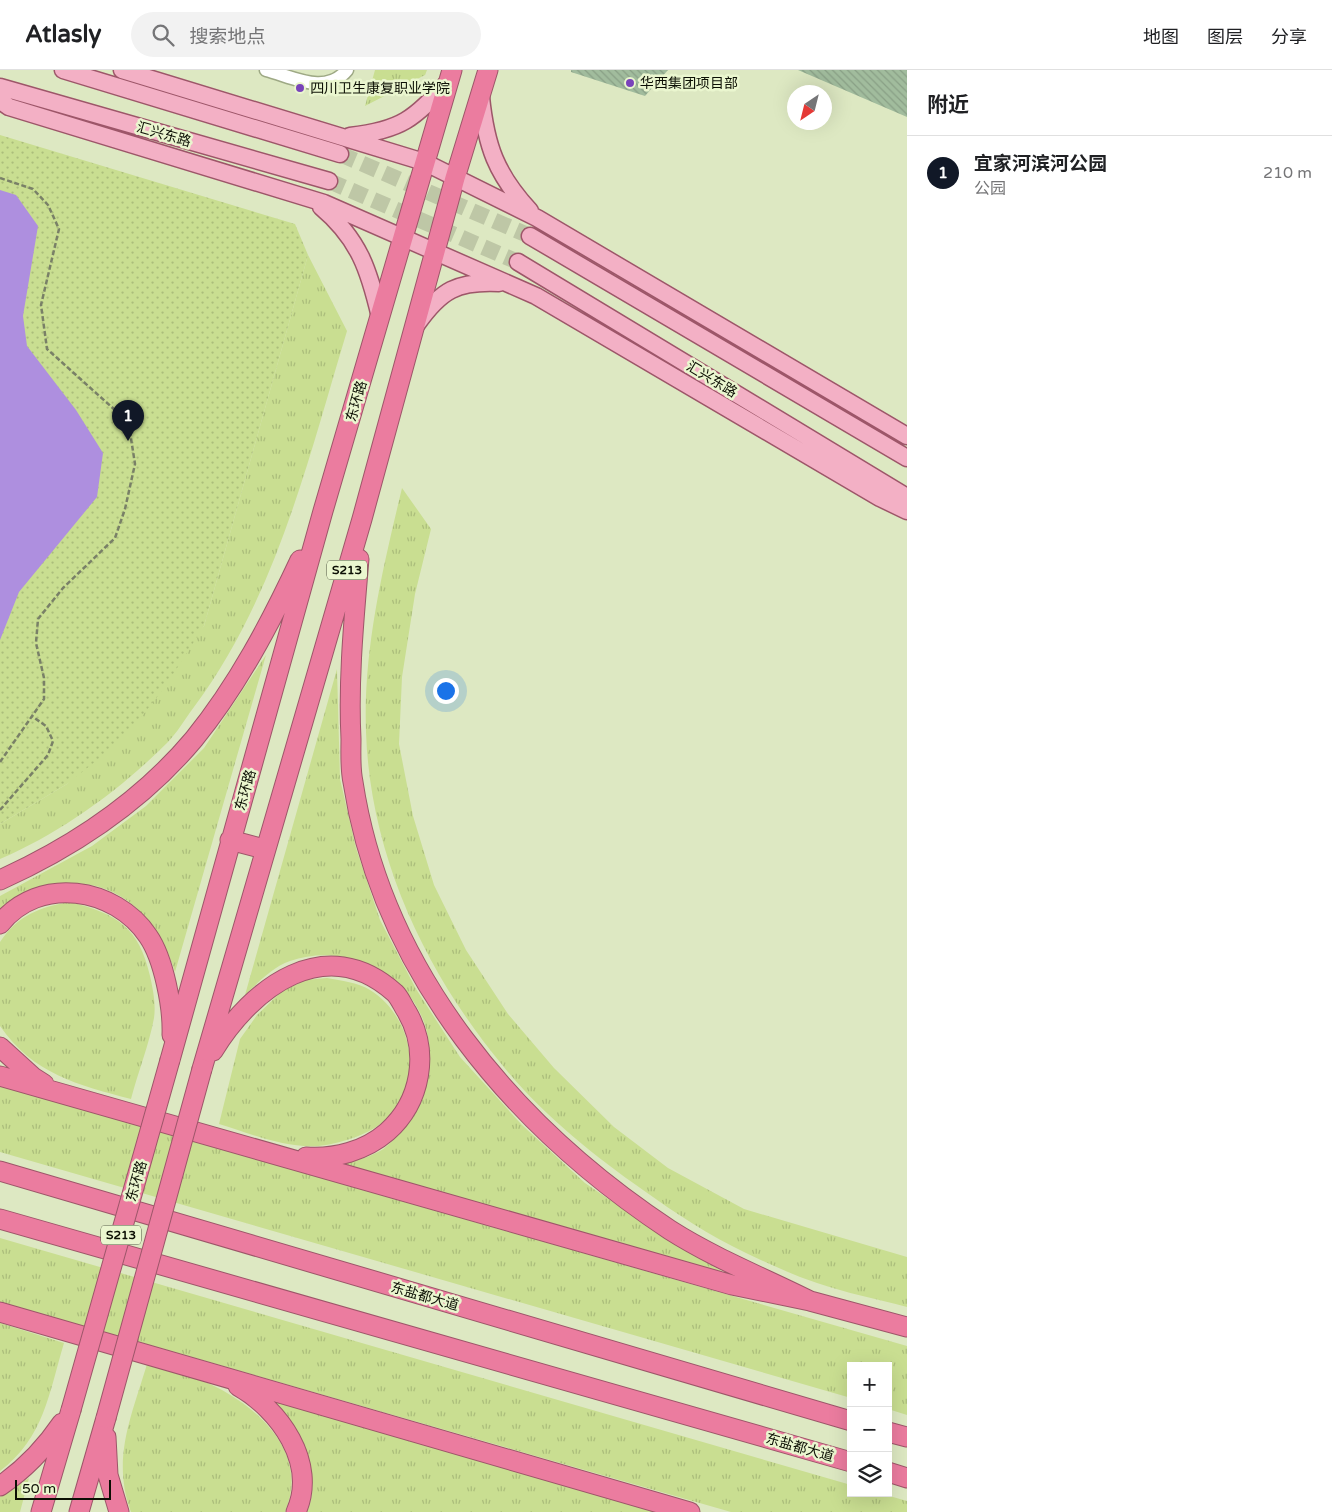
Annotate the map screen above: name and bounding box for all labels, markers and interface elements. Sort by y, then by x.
search box [131,12,481,57]
text: Atlasly [25,20,101,49]
icon: search [149,21,177,49]
text: 搜索地点 [189,26,265,48]
text: 地图 [1143,26,1179,48]
text: 图层 [1207,26,1243,48]
text: 分享 [1271,26,1307,48]
place label: 华西集团项目部 [640,75,738,92]
marker: 华西集团项目部 [624,77,636,89]
place label: 四川卫生康复职业学院 [310,80,450,97]
marker: 四川卫生康复职业学院 [294,82,306,94]
north arrow [787,85,832,130]
text: 附近 [927,93,969,118]
street label: 汇兴东路 [135,119,193,150]
text: 宜家河滨河公园 [974,153,1107,175]
text: 1 [938,163,948,183]
text: 210 m [1263,163,1312,183]
text: 公园 [974,179,1006,199]
street label: 汇兴东路 [683,358,740,401]
street label: 东环路 [343,379,370,424]
pin: 1 [112,400,144,441]
road number: S213 [327,560,367,580]
your location [433,678,459,704]
street label: 东环路 [232,768,259,813]
street label: 东环路 [123,1159,150,1204]
road number: S213 [101,1226,141,1244]
street label: 东盐都大道 [389,1279,461,1314]
map controls [847,1362,892,1497]
button: + [847,1362,892,1407]
button: − [847,1407,892,1452]
street label: 东盐都大道 [764,1430,836,1465]
button: layers [847,1452,892,1497]
scale bar [15,1477,111,1500]
text: 50 m [22,1480,56,1497]

